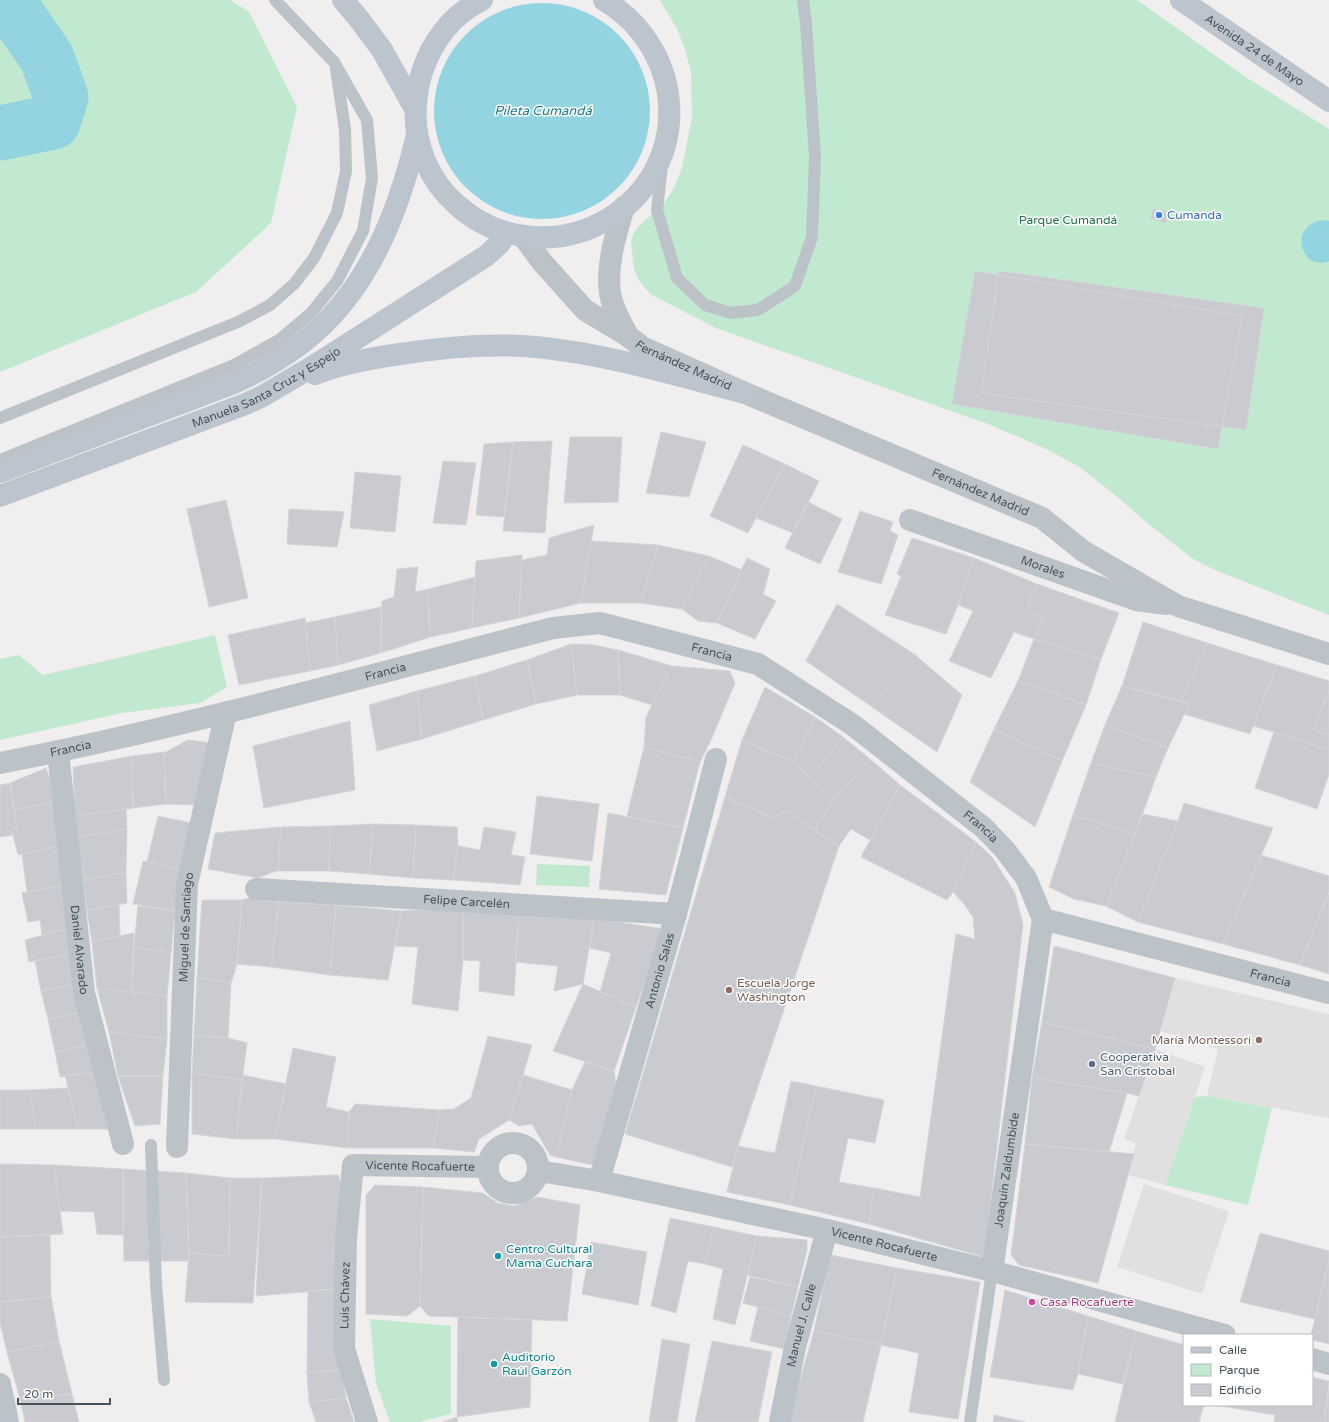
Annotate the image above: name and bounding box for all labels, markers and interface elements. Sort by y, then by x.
street label: Avenida 24 de Mayo [1202,11,1307,89]
water label: Pileta Cumandá [494,103,592,119]
place label: Cumanda [1167,208,1222,222]
marker: Cumanda [1154,210,1164,220]
park label: Parque Cumandá [1019,213,1117,227]
street label: Fernández Madrid [632,337,734,393]
street label: Manuela Santa Cruz y Espejo [190,344,343,431]
street label: Fernández Madrid [930,465,1031,519]
street label: Morales [1019,553,1067,581]
street label: Francia [690,640,734,664]
street label: Francia [363,660,407,684]
street label: Francia [49,737,92,760]
street label: Francia [961,807,1001,846]
street label: Miguel de Santiago [176,871,196,983]
street label: Felipe Carcelén [423,892,510,911]
street label: Daniel Alvarado [68,904,91,995]
street label: Antonio Salas [642,931,677,1010]
street label: Francia [1249,966,1293,990]
place label: Escuela Jorge Washington [737,976,816,1004]
marker: Escuela Jorge Washington [724,985,734,995]
place label: María Montessori [1152,1033,1251,1047]
marker: María Montessori [1254,1035,1264,1045]
place label: Cooperativa San Cristobal [1100,1050,1175,1078]
marker: Cooperativa San Cristobal [1087,1059,1097,1069]
street label: Joaquín Zaldumbide [991,1111,1022,1229]
street label: Vicente Rocafuerte [365,1158,475,1174]
street label: Vicente Rocafuerte [829,1224,939,1264]
place label: Centro Cultural Mama Cuchara [506,1242,593,1270]
marker: Centro Cultural Mama Cuchara [493,1251,503,1261]
street label: Luis Chávez [337,1262,353,1329]
street label: Manuel J. Calle [784,1282,819,1368]
place label: Casa Rocafuerte [1040,1295,1134,1309]
marker: Casa Rocafuerte [1027,1297,1037,1307]
legend [1183,1334,1313,1406]
text: Calle [1219,1343,1247,1357]
place label: Auditorio Raúl Garzón [502,1350,572,1378]
marker: Auditorio Raúl Garzón [489,1359,499,1369]
text: Parque [1219,1363,1260,1377]
scale bar [18,1380,110,1406]
text: Edificio [1219,1383,1261,1397]
text: 20 m [24,1387,53,1401]

